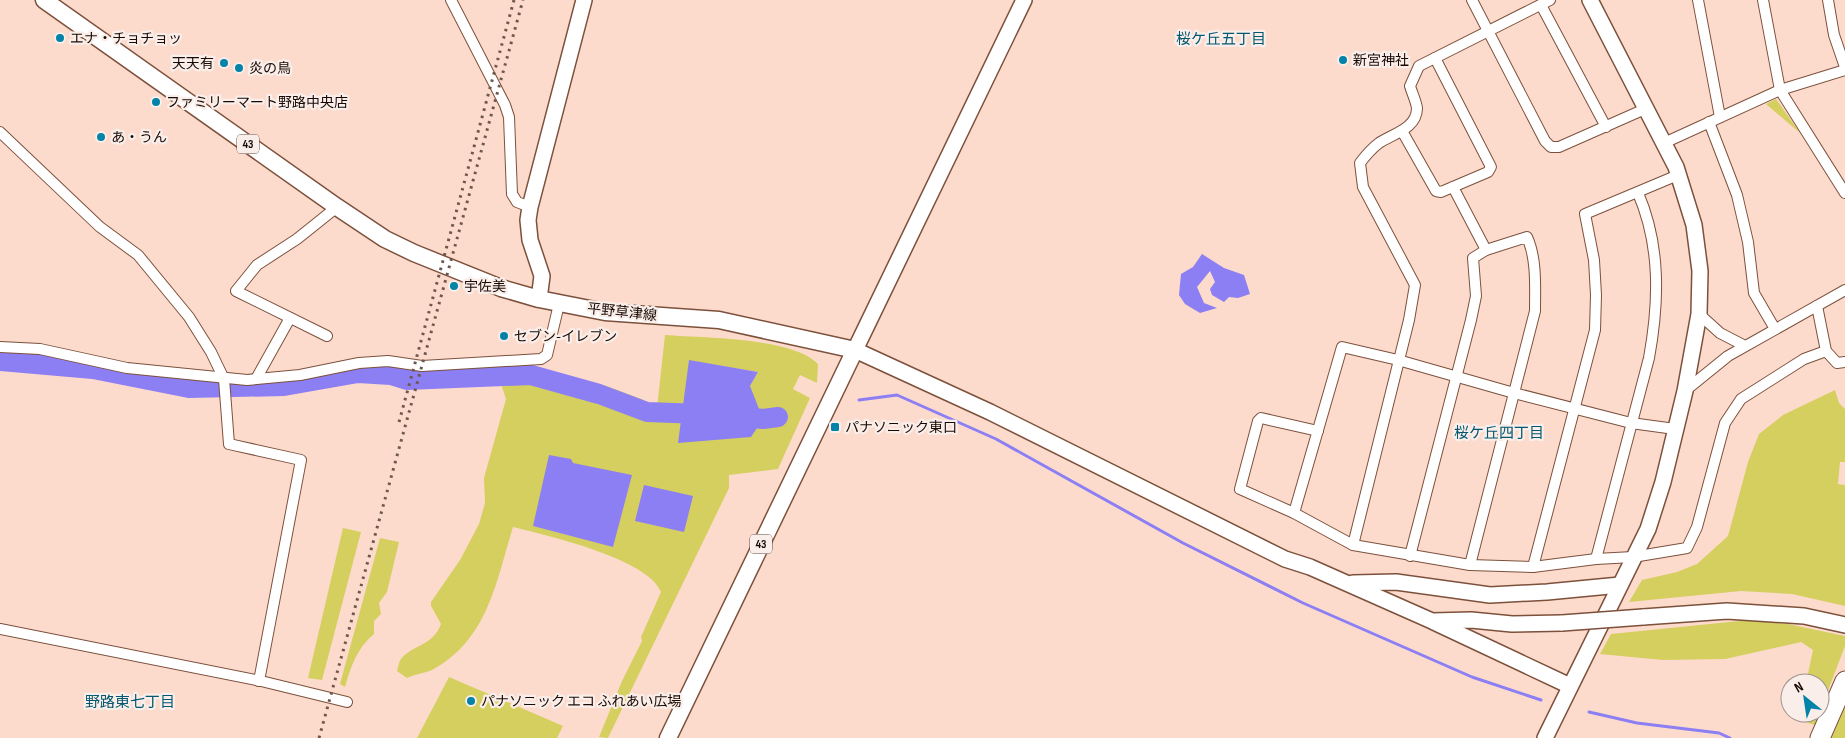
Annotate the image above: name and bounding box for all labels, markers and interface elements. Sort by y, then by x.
place label: エナ・チョチョッ [70,30,182,47]
district label: 桜ケ丘五丁目 [1176,30,1266,49]
marker: エナ・チョチョッ [54,32,66,44]
place label: 新宮神社 [1353,52,1409,69]
marker: 新宮神社 [1337,54,1349,66]
place label: 天天有 [172,55,214,72]
marker: 天天有 [218,57,230,69]
place label: 炎の鳥 [249,60,291,77]
marker: 炎の鳥 [233,62,245,74]
place label: ファミリーマート野路中央店 [166,94,348,111]
marker: ファミリーマート野路中央店 [150,96,162,108]
place label: あ・うん [111,129,167,146]
marker: あ・うん [95,131,107,143]
road number: 43 [237,134,259,154]
place label: 宇佐美 [464,278,506,295]
marker: 宇佐美 [448,280,460,292]
street label: 平野草津線 [586,300,658,324]
place label: セブン-イレブン [514,328,617,345]
marker: セブン-イレブン [498,330,510,342]
place label: パナソニック東口 [845,419,957,436]
marker: パナソニック東口 [829,421,841,433]
district label: 桜ケ丘四丁目 [1454,424,1544,443]
road number: 43 [750,534,772,554]
north arrow [1780,673,1830,723]
text: N [1791,678,1806,696]
district label: 野路東七丁目 [85,693,175,712]
place label: パナソニック エコ ふれあい広場 [481,693,681,710]
marker: パナソニック エコ ふれあい広場 [465,695,477,707]

